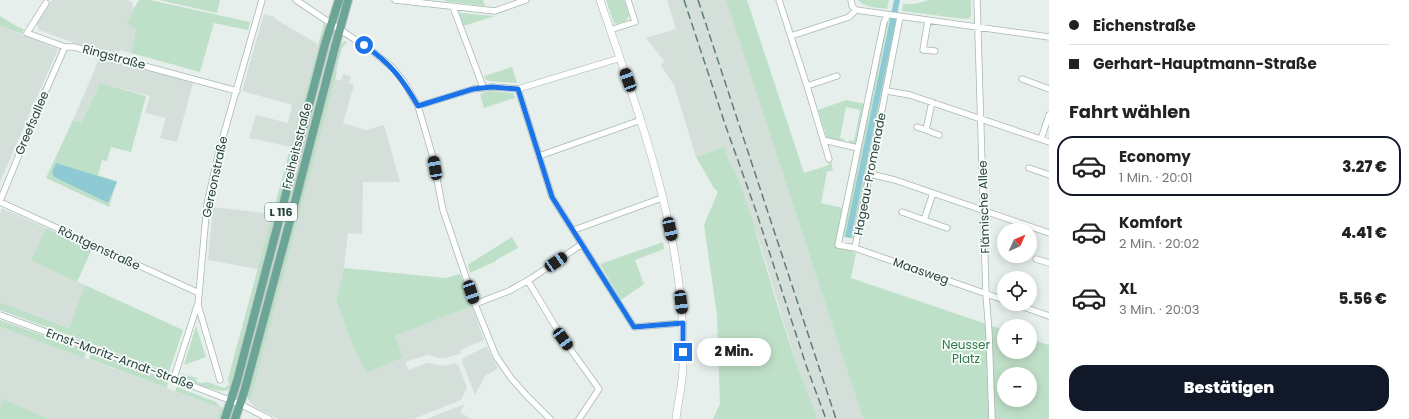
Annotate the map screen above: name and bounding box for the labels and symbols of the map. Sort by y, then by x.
route start [355,36,373,54]
street label: Ringstraße [81,40,148,73]
car [618,67,638,93]
street label: Greefsallee [10,88,53,157]
street label: Freiheitsstraße [278,101,315,191]
street label: Hageau-Promenade [849,111,890,237]
street label: Gereonstraße [198,135,231,219]
car [427,155,443,181]
street label: Flämische Allee [973,160,994,254]
road number: L 116 [265,203,297,221]
car [662,216,678,242]
street label: Röntgenstraße [55,221,143,274]
north arrow [997,223,1037,263]
car [543,250,569,274]
street label: Maasweg [891,253,951,288]
car [462,279,480,305]
car [674,289,688,315]
street label: Ernst-Moritz-Arndt-Straße [44,324,197,393]
car [551,326,575,352]
park label: Neusser Platz [942,336,991,367]
callout: 2 Min. [697,338,771,366]
route end [674,343,692,361]

